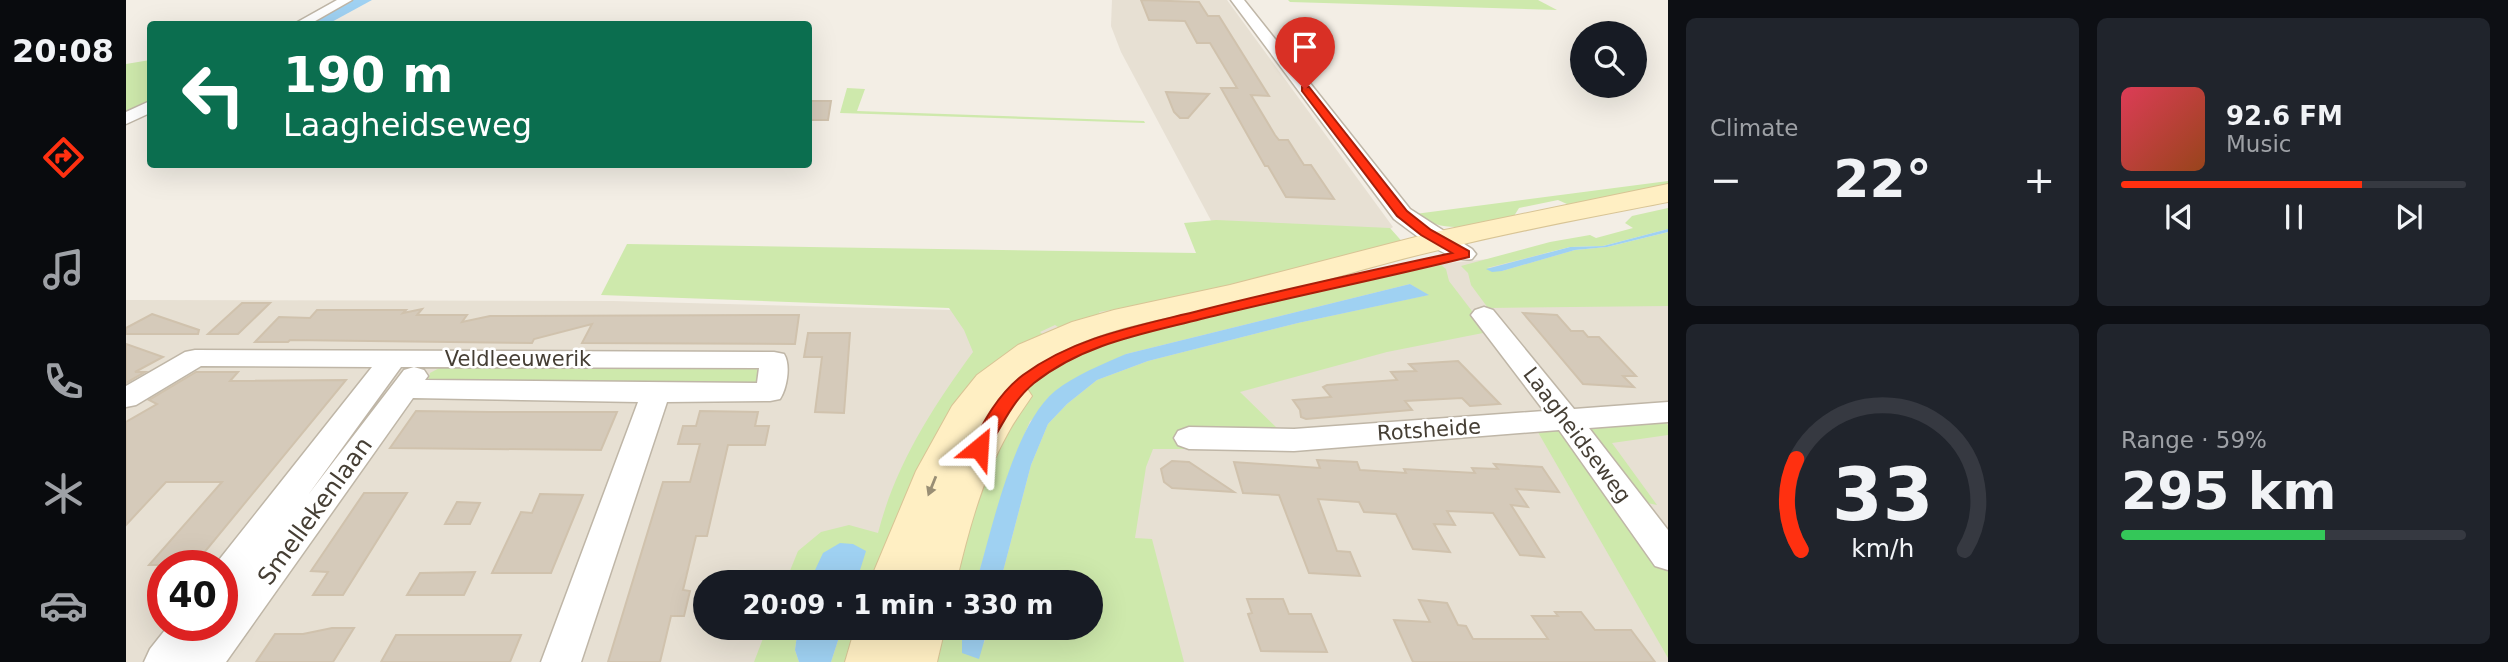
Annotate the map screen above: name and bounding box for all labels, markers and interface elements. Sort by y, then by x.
pin [1275,17,1335,89]
map controls [1570,21,1647,98]
button: search [1570,21,1647,98]
icon: arrive [1286,28,1324,66]
text: 20:08 [12,32,114,70]
text: 190 m [283,47,453,104]
icon: left [168,49,259,140]
text: 92.6 FM [2226,101,2343,131]
text: Laagheidseweg [283,106,532,144]
text: Climate [1710,115,1799,141]
text: Music [2226,131,2291,157]
icon: directions [39,133,88,182]
text: 22° [1833,149,1932,209]
text: − [1710,158,1742,202]
text: + [2023,158,2055,202]
icon: previous [2160,198,2198,236]
icon: pause [2275,198,2313,236]
icon: next [2390,198,2428,236]
icon: music [39,245,88,294]
street label: Veldleeuwerik [445,347,592,371]
icon: phone [39,357,88,406]
street label: Laagheidseweg [1518,363,1636,507]
position arrow [942,411,1016,485]
street label: Rotsheide [1376,414,1482,446]
text: Range · 59% [2121,427,2267,453]
street label: Smellekenlaan [252,432,378,590]
text: 33 [1832,452,1933,537]
text: 295 km [2121,461,2336,521]
icon: climate [39,469,88,518]
one-way arrow [926,476,937,497]
text: km/h [1851,534,1914,563]
speed limit sign: 40 [147,550,238,641]
icon: car [39,581,88,630]
text: 20:09 · 1 min · 330 m [743,590,1053,620]

